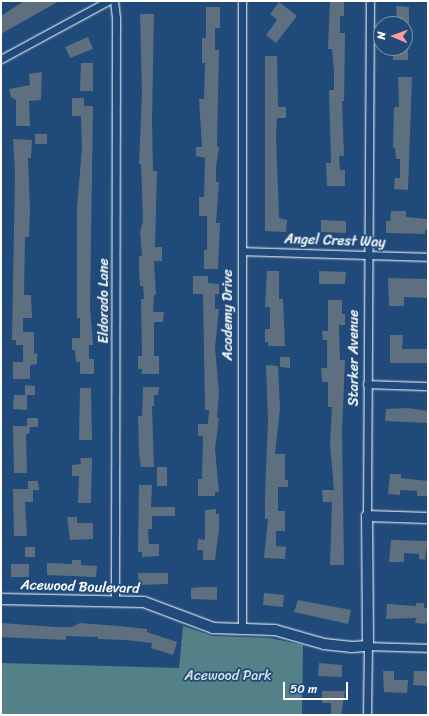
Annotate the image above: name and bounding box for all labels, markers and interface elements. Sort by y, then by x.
north arrow [373,16,413,56]
text: N [372,31,391,40]
street label: Angel Crest Way [284,231,386,251]
street label: Eldorado Lane [96,258,112,344]
street label: Academy Drive [220,269,236,361]
street label: Starker Avenue [346,310,362,406]
street label: Acewood Boulevard [20,577,140,597]
park label: Acewood Park [185,668,271,684]
scale bar [285,674,350,700]
text: 50 m [290,678,317,700]

